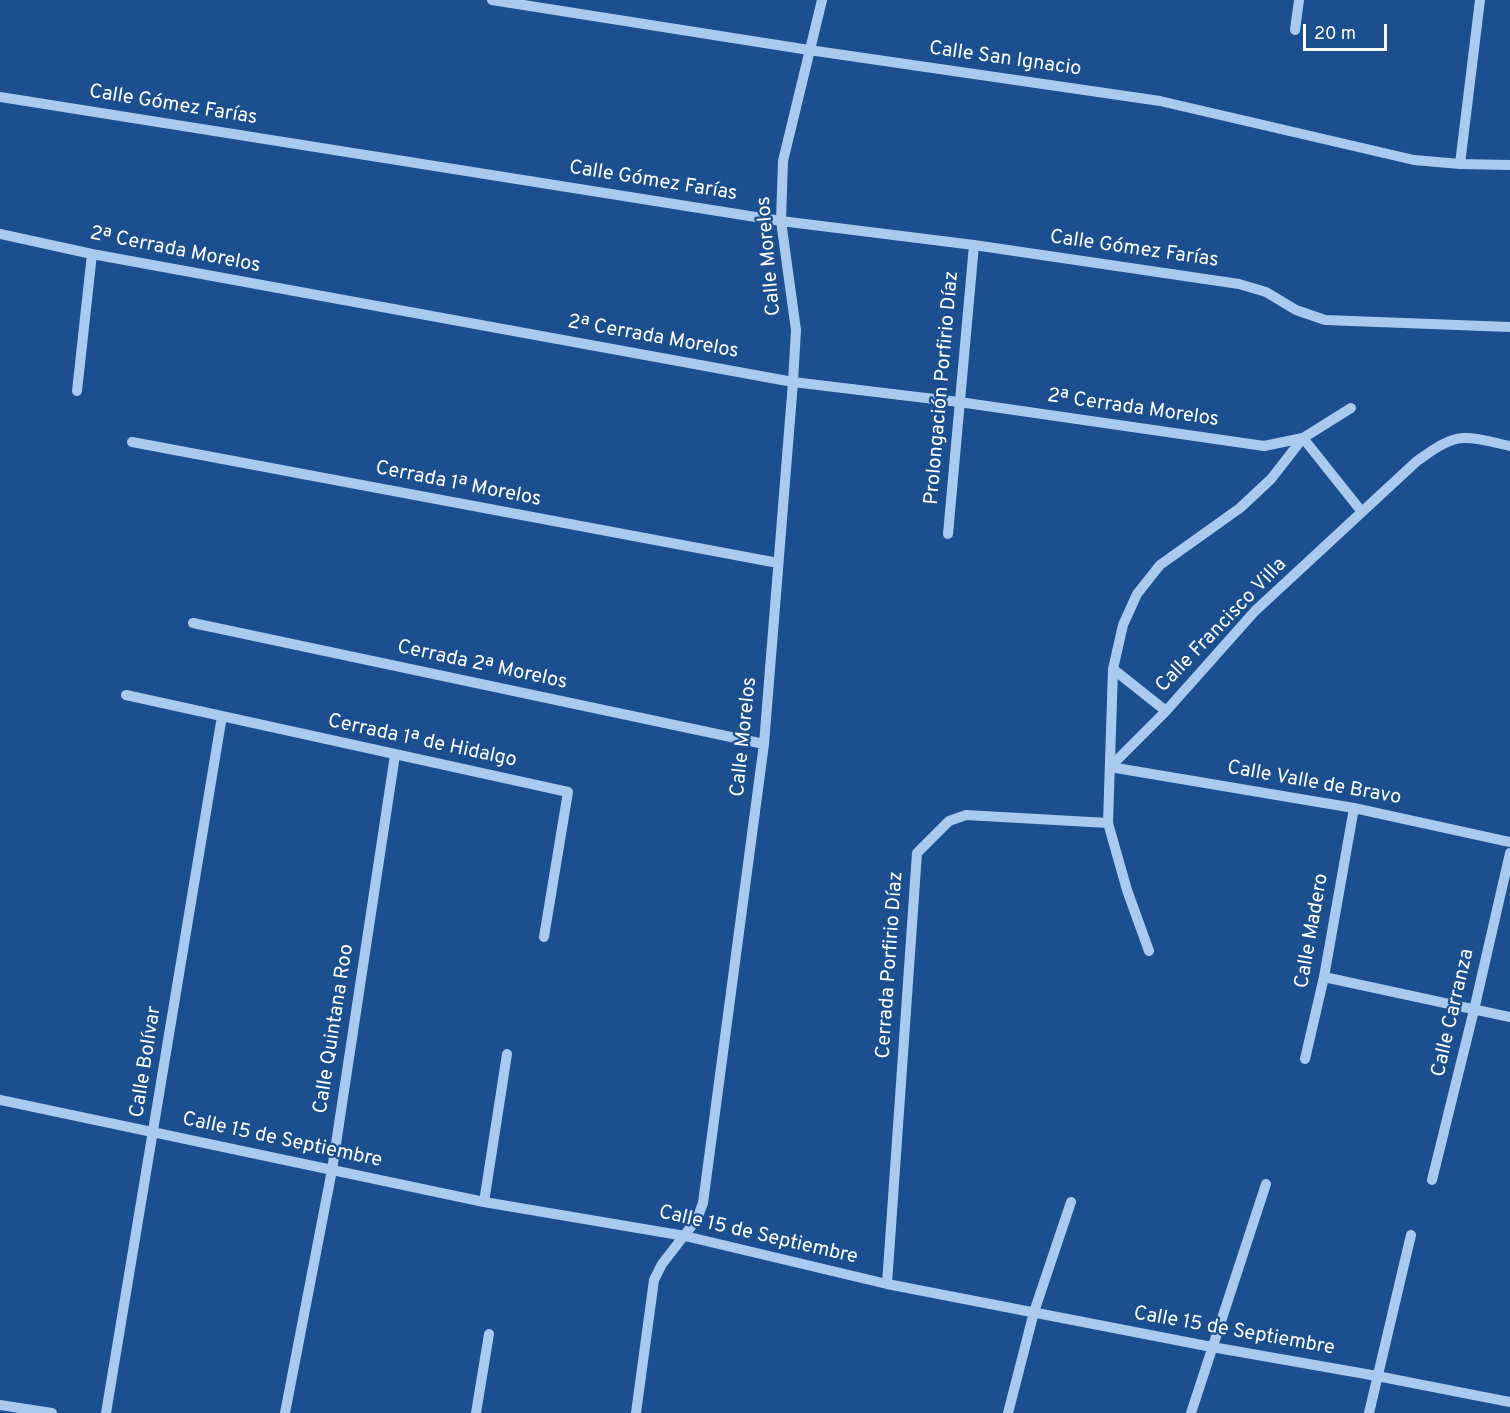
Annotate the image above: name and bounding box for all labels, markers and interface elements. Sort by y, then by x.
scale bar [1306,12,1390,50]
text: 20 m [1314,23,1356,46]
street label: Calle San Ignacio [927,37,1083,83]
street label: Calle Gómez Farías [87,81,259,131]
street label: Calle Gómez Farías [567,157,739,207]
street label: Calle Morelos [753,195,787,317]
street label: 2ª Cerrada Morelos [88,223,262,279]
street label: Calle Gómez Farías [1048,226,1220,274]
street label: Prolongación Porfirio Díaz [921,270,965,506]
street label: 2ª Cerrada Morelos [566,311,740,365]
street label: 2ª Cerrada Morelos [1046,385,1220,433]
street label: Cerrada 1ª Morelos [373,457,543,513]
street label: Calle Francisco Villa [1151,554,1293,698]
street label: Cerrada 2ª Morelos [395,636,569,696]
street label: Calle Morelos [727,676,763,798]
street label: Cerrada 1ª de Hidalgo [325,710,519,774]
street label: Calle Valle de Bravo [1225,757,1403,811]
street label: Cerrada Porfirio Díaz [872,871,910,1059]
street label: Calle Madero [1291,872,1335,990]
street label: Calle Quintana Roo [310,942,360,1116]
street label: Calle Carranza [1428,947,1480,1079]
street label: Calle Bolívar [126,1005,168,1119]
street label: Calle 15 de Septiembre [180,1108,384,1174]
street label: Calle 15 de Septiembre [656,1201,860,1271]
street label: Calle 15 de Septiembre [1132,1302,1336,1362]

